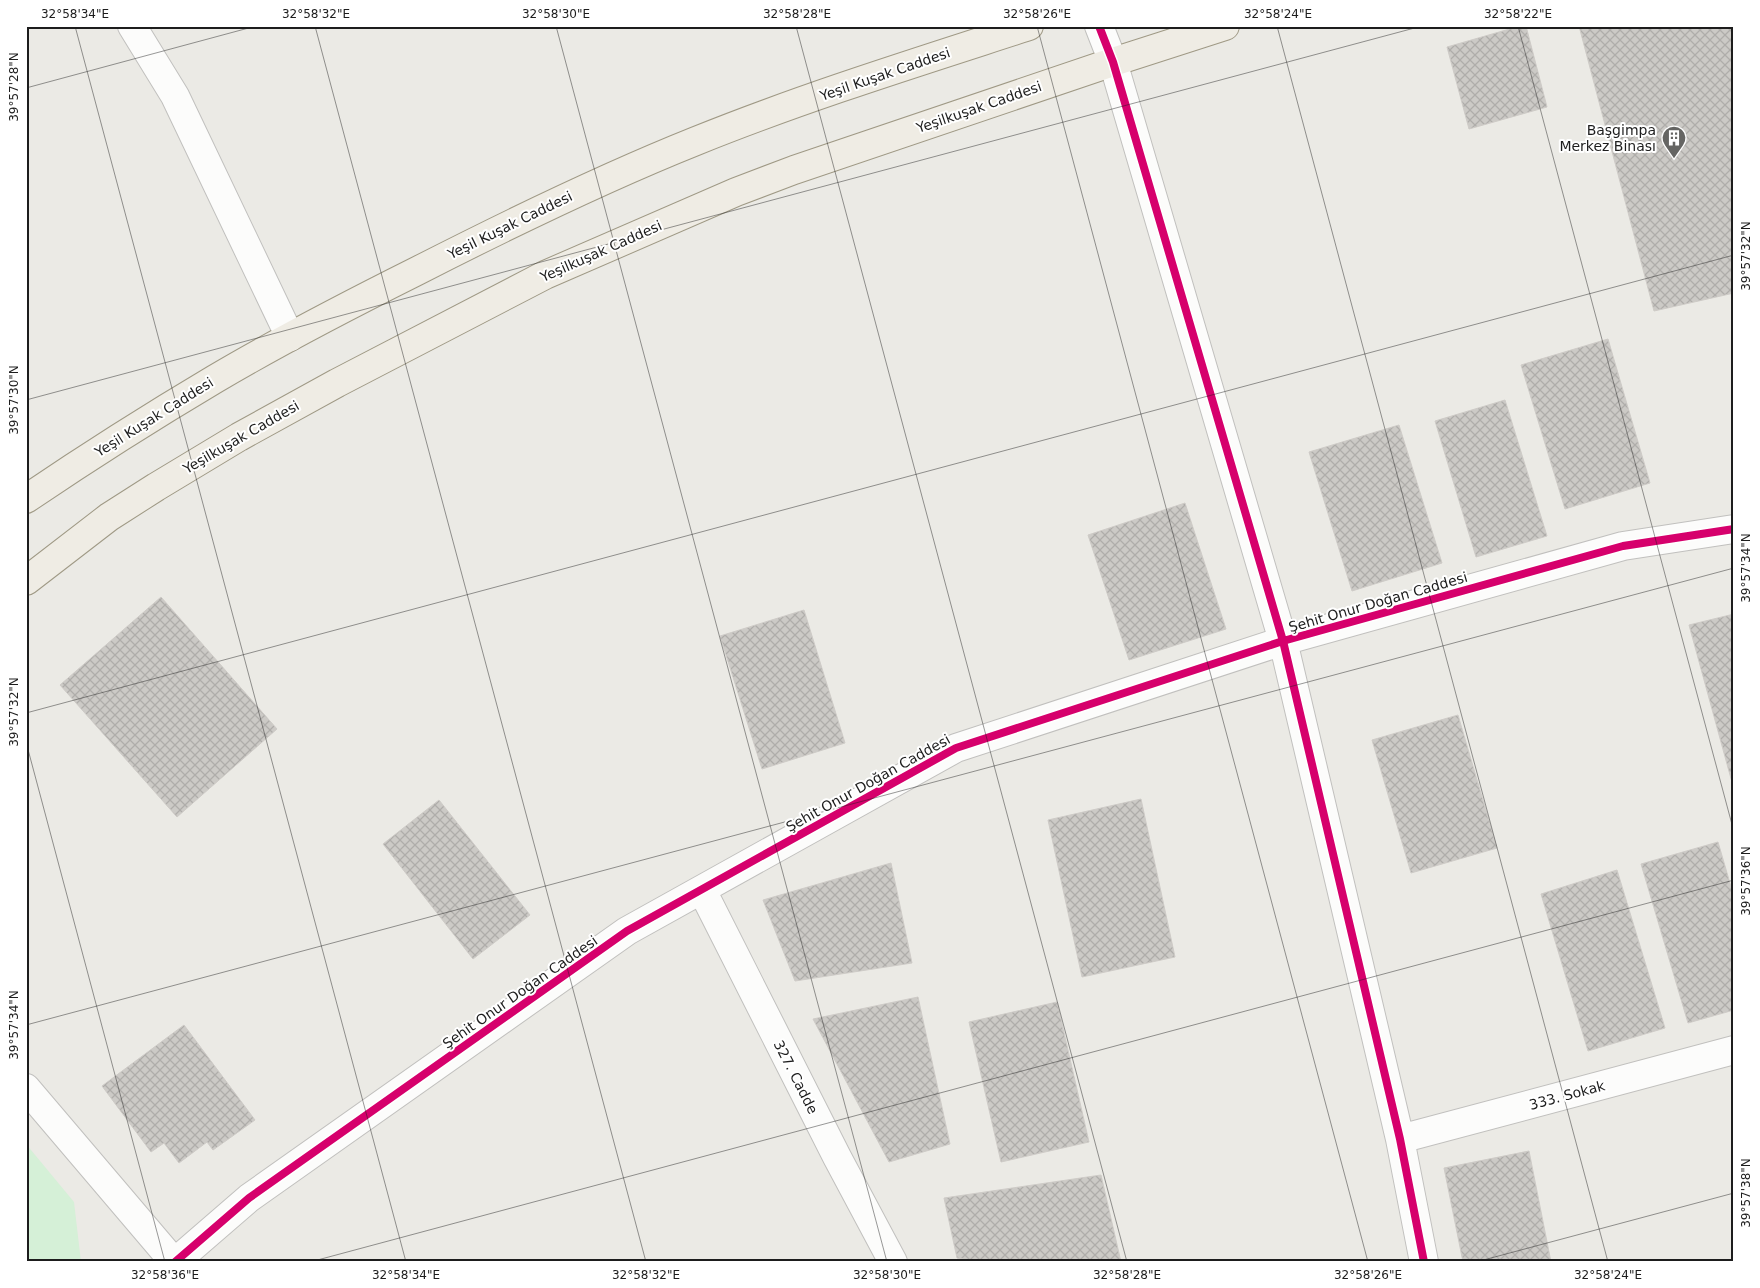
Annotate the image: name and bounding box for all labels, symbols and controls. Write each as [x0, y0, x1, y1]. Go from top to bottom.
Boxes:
text: 32°58'34"E [41, 7, 109, 21]
text: 32°58'32"E [282, 7, 350, 21]
text: 32°58'30"E [522, 7, 590, 21]
text: 32°58'28"E [763, 7, 831, 21]
text: 32°58'26"E [1003, 7, 1071, 21]
text: 32°58'24"E [1244, 7, 1312, 21]
text: 32°58'22"E [1484, 7, 1552, 21]
street label: Yeşil Kuşak Caddesi [817, 44, 952, 104]
text: 39°57'28"N [7, 52, 21, 122]
street label: Yeşilkuşak Caddesi [913, 78, 1044, 136]
place label: Başgimpa Merkez Binası [1559, 122, 1656, 154]
building icon: Başgimpa Merkez Binası [1661, 125, 1687, 159]
street label: Yeşil Kuşak Caddesi [444, 188, 575, 263]
street label: Yeşilkuşak Caddesi [537, 217, 664, 285]
text: 39°57'32"N [1739, 221, 1753, 291]
text: 39°57'30"N [7, 365, 21, 435]
street label: Yeşil Kuşak Caddesi [91, 374, 216, 460]
street label: Yeşilkuşak Caddesi [179, 397, 302, 477]
text: 39°57'34"N [1739, 533, 1753, 603]
street label: Şehit Onur Doğan Caddesi [1287, 569, 1469, 635]
text: 39°57'32"N [7, 677, 21, 747]
street label: Şehit Onur Doğan Caddesi [783, 731, 953, 835]
text: 39°57'36"N [1739, 846, 1753, 916]
street label: Şehit Onur Doğan Caddesi [440, 932, 600, 1052]
text: 39°57'34"N [7, 990, 21, 1060]
street label: 327. Cadde [771, 1038, 821, 1116]
street label: 333. Sokak [1527, 1077, 1607, 1113]
text: 39°57'38"N [1739, 1158, 1753, 1228]
text: 32°58'36"E [131, 1268, 199, 1282]
text: 32°58'34"E [372, 1268, 440, 1282]
text: 32°58'32"E [612, 1268, 680, 1282]
text: 32°58'30"E [853, 1268, 921, 1282]
text: 32°58'28"E [1093, 1268, 1161, 1282]
text: 32°58'26"E [1334, 1268, 1402, 1282]
text: 32°58'24"E [1574, 1268, 1642, 1282]

